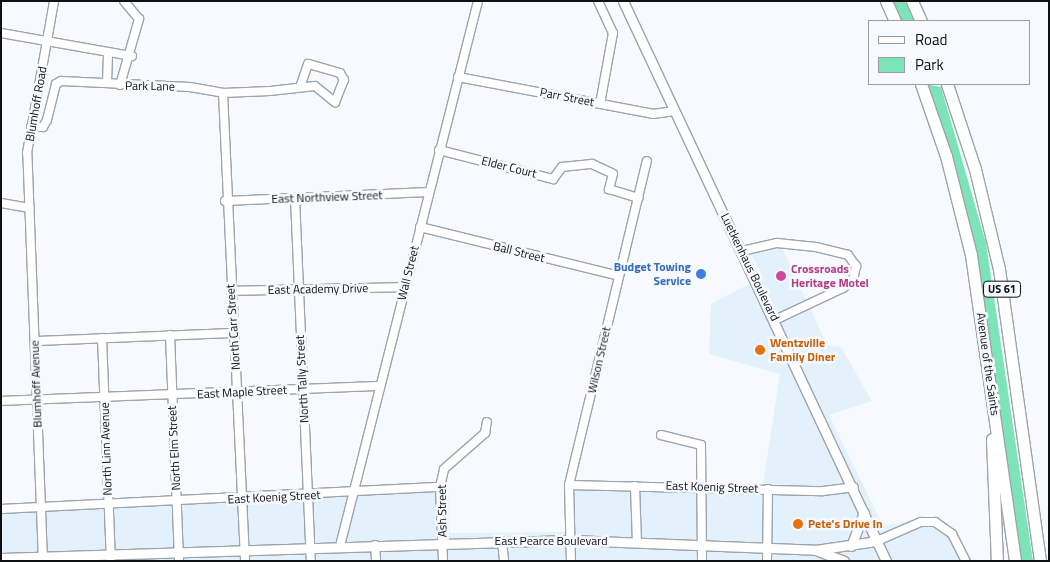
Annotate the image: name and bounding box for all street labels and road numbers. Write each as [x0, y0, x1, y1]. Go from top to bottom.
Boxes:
street label: Blumhoff Road [22, 65, 50, 143]
street label: Park Lane [125, 78, 175, 94]
street label: Parr Street [539, 85, 595, 109]
street label: Elder Court [480, 153, 538, 181]
street label: East Northview Street [271, 188, 383, 206]
street label: Luetkenhaus Boulevard [718, 211, 782, 323]
street label: Ball Street [492, 239, 546, 265]
street label: Wall Street [394, 244, 422, 302]
road number: US 61 [982, 280, 1022, 298]
street label: East Academy Drive [268, 281, 368, 297]
street label: North Carr Street [223, 283, 243, 371]
street label: Avenue of the Saints [974, 312, 1002, 416]
street label: Wilson Street [584, 325, 614, 395]
street label: North Tally Street [293, 335, 311, 423]
street label: Blumhoff Avenue [27, 340, 45, 428]
street label: East Maple Street [197, 382, 287, 402]
street label: North Linn Avenue [97, 402, 115, 496]
street label: North Elm Street [165, 405, 183, 491]
street label: East Koenig Street [665, 478, 759, 496]
street label: Ash Street [434, 485, 450, 537]
street label: East Koenig Street [227, 487, 321, 507]
street label: East Pearce Boulevard [495, 534, 607, 548]

